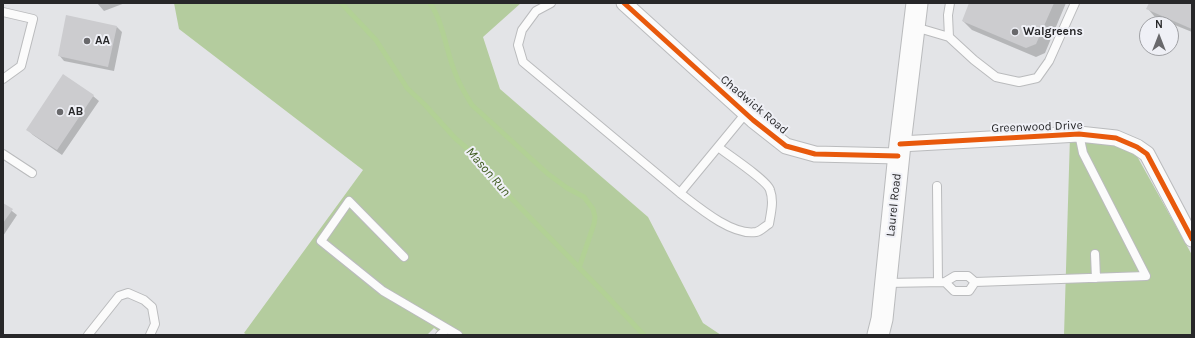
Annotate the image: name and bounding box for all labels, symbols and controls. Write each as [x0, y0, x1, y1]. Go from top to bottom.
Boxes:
north arrow [1139, 16, 1179, 56]
text: N [1155, 18, 1163, 31]
place label: Walgreens [1023, 25, 1083, 39]
marker: Walgreens [1010, 27, 1020, 37]
place label: AA [95, 34, 110, 48]
marker: AA [82, 36, 92, 46]
street label: Chadwick Road [717, 72, 791, 138]
place label: AB [68, 105, 83, 119]
marker: AB [55, 107, 65, 117]
street label: Greenwood Drive [991, 118, 1083, 136]
water label: Mason Run [462, 144, 514, 200]
street label: Laurel Road [884, 173, 904, 237]

